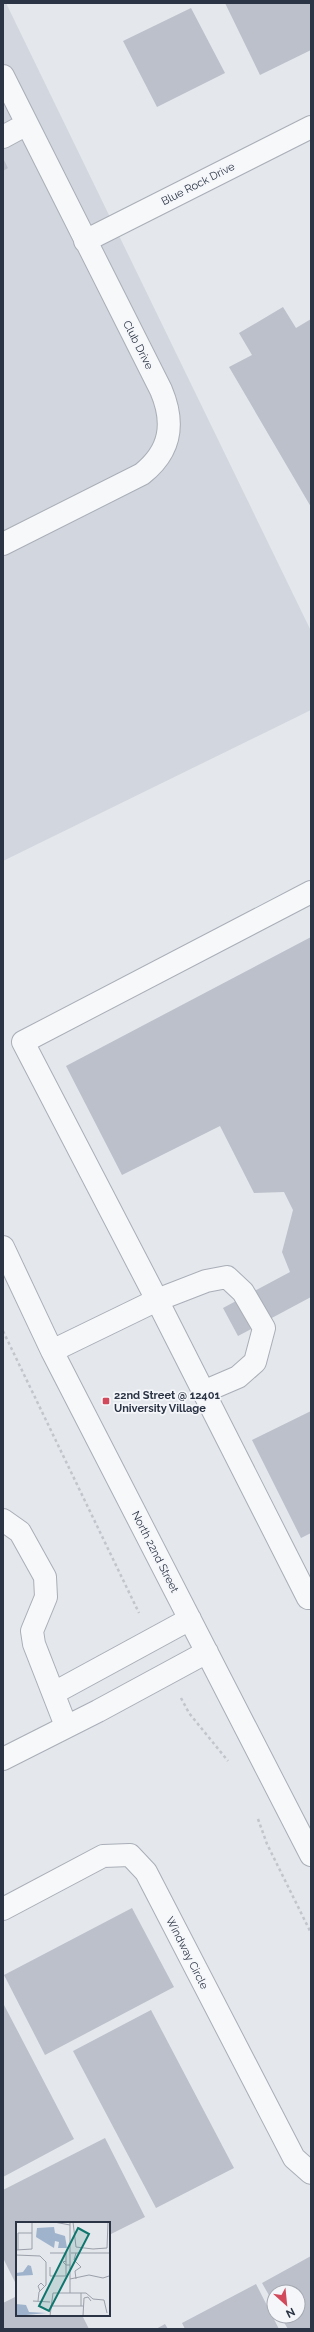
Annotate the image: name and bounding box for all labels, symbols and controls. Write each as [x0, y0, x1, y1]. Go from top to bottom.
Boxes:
street label: Blue Rock Drive [159, 160, 237, 208]
street label: Club Drive [120, 318, 156, 372]
place label: 22nd Street @ 12401 University Village [114, 1389, 220, 1415]
marker: 22nd Street @ 12401 University Village [101, 1396, 111, 1406]
street label: North 22nd Street [129, 1509, 181, 1595]
street label: Windway Circle [163, 1915, 211, 1992]
inset map [16, 2222, 110, 2316]
north arrow [266, 2284, 306, 2324]
text: N [284, 2305, 297, 2320]

